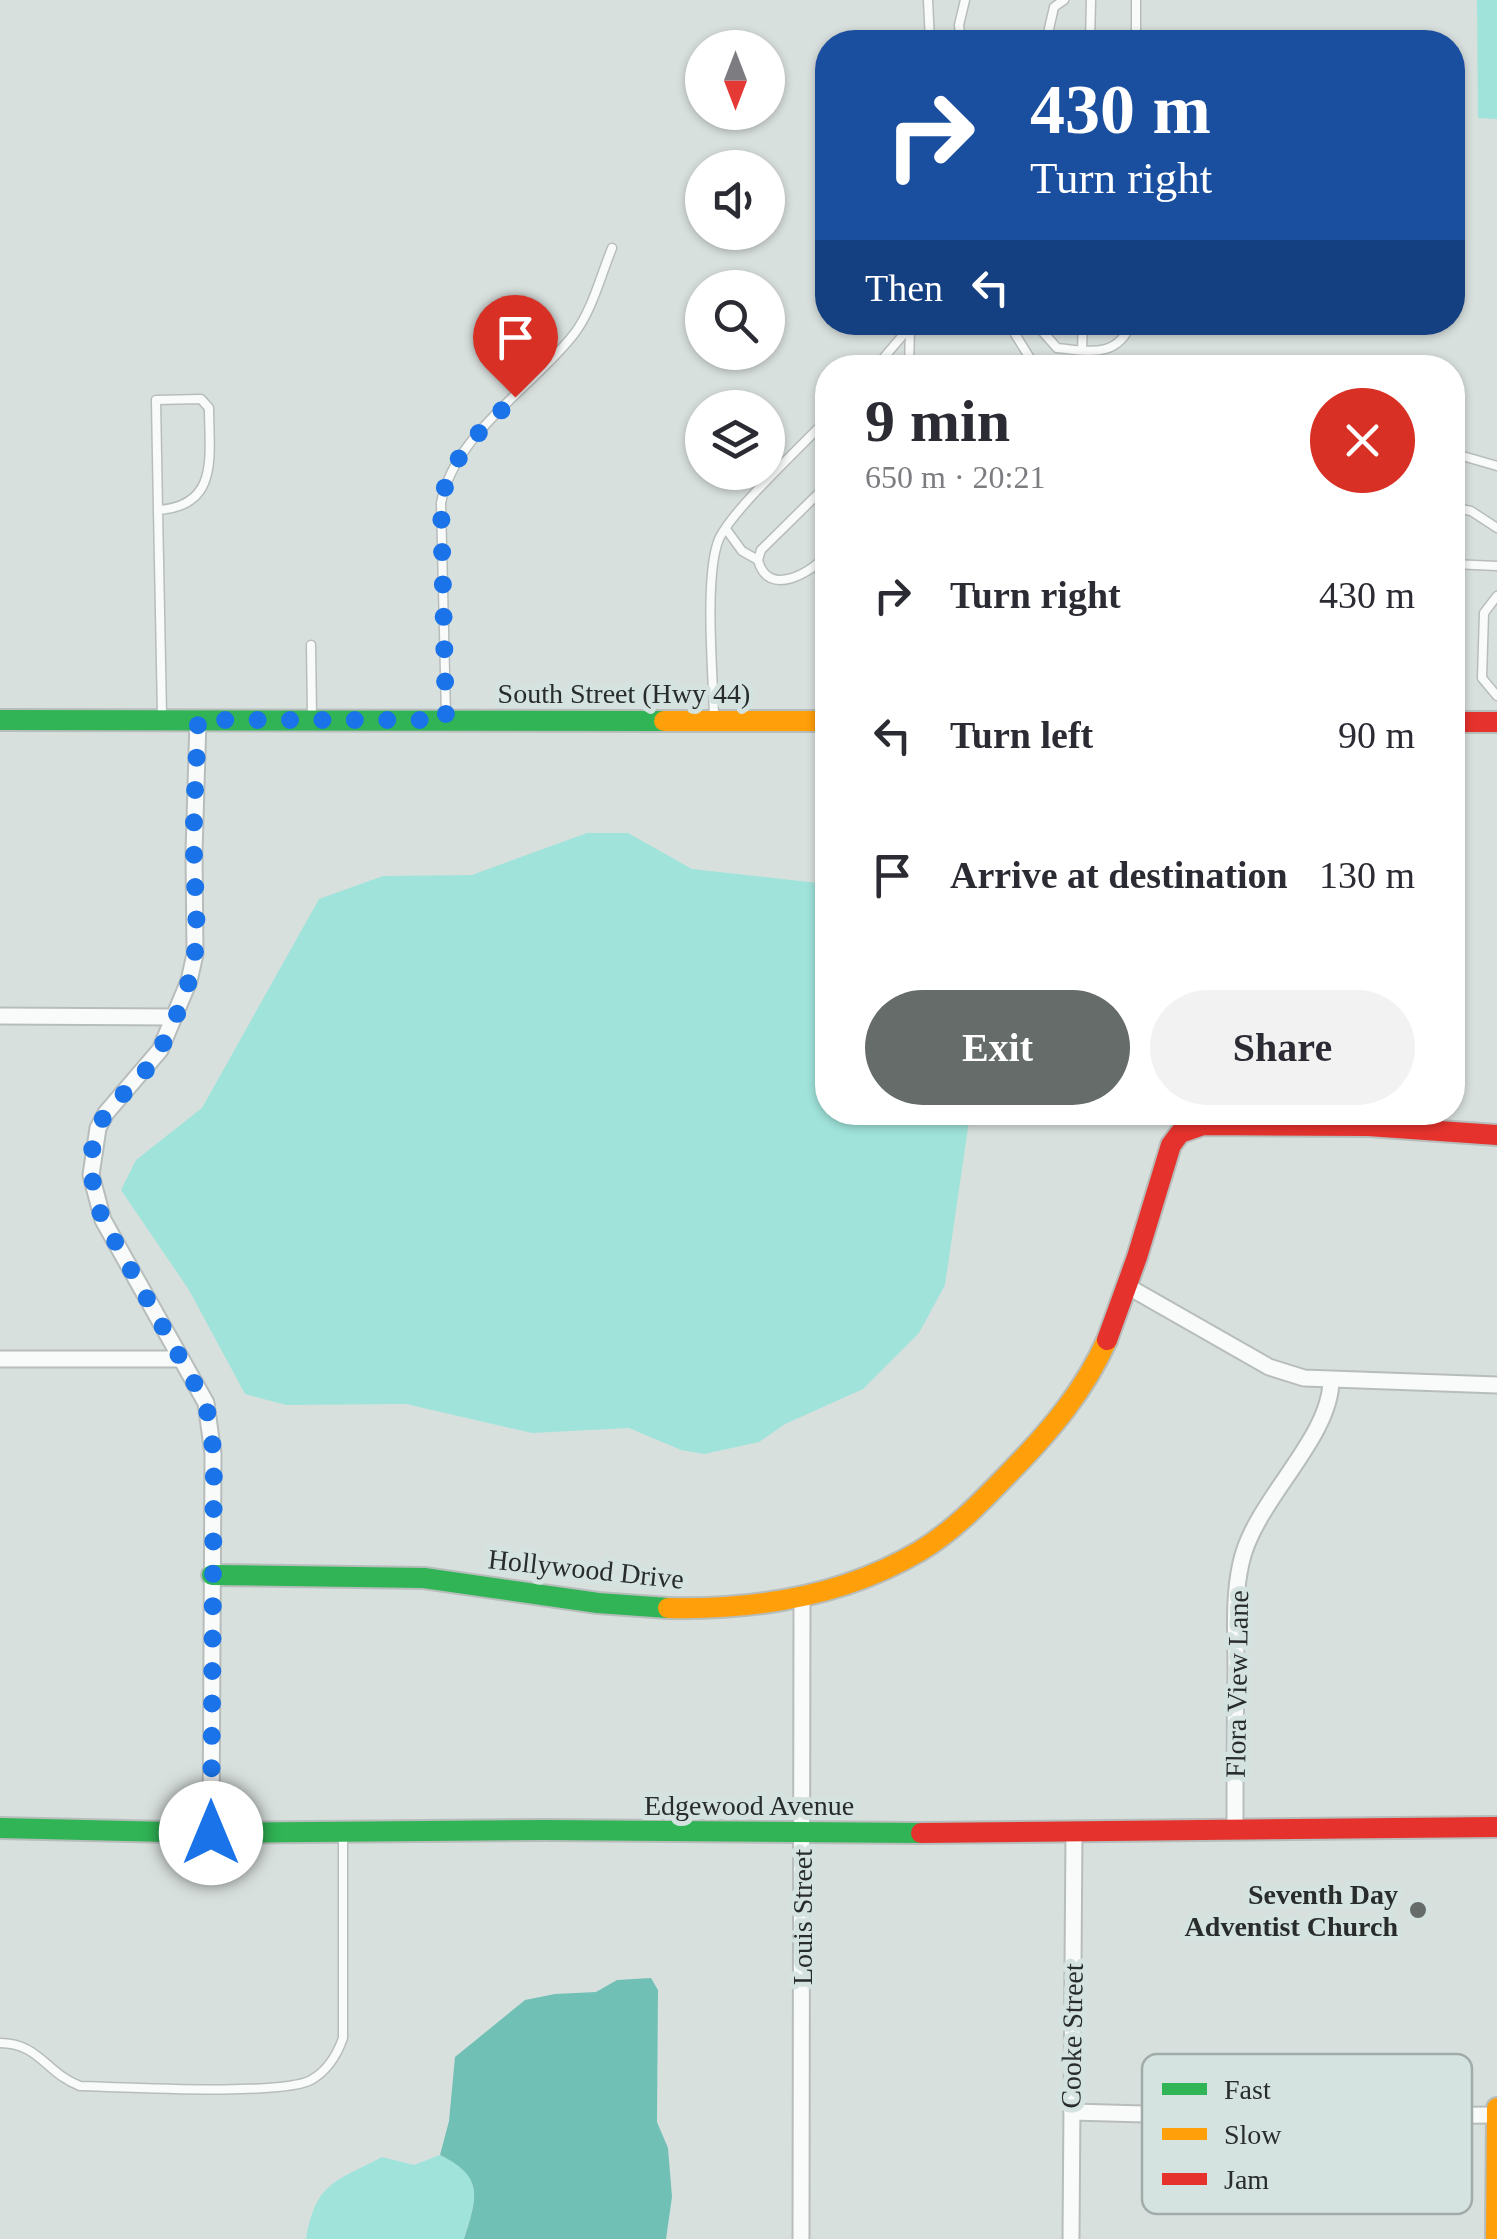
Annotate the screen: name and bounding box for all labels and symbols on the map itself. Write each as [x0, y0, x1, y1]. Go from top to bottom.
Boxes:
north arrow [685, 30, 785, 130]
pin [473, 295, 558, 398]
street label: South Street (Hwy 44) [498, 678, 750, 709]
street label: Hollywood Drive [487, 1543, 685, 1595]
street label: Flora View Lane [1220, 1590, 1254, 1778]
position arrow [159, 1781, 263, 1885]
street label: Edgewood Avenue [644, 1790, 854, 1821]
street label: Louis Street [787, 1849, 818, 1985]
place label: Seventh Day Adventist Church [1185, 1879, 1398, 1942]
marker: Seventh Day Adventist Church [1407, 1899, 1429, 1921]
street label: Cooke Street [1055, 1963, 1089, 2109]
legend [1142, 2054, 1472, 2214]
text: Fast [1224, 2074, 1271, 2105]
text: Slow [1224, 2119, 1282, 2150]
text: Jam [1224, 2164, 1269, 2195]

